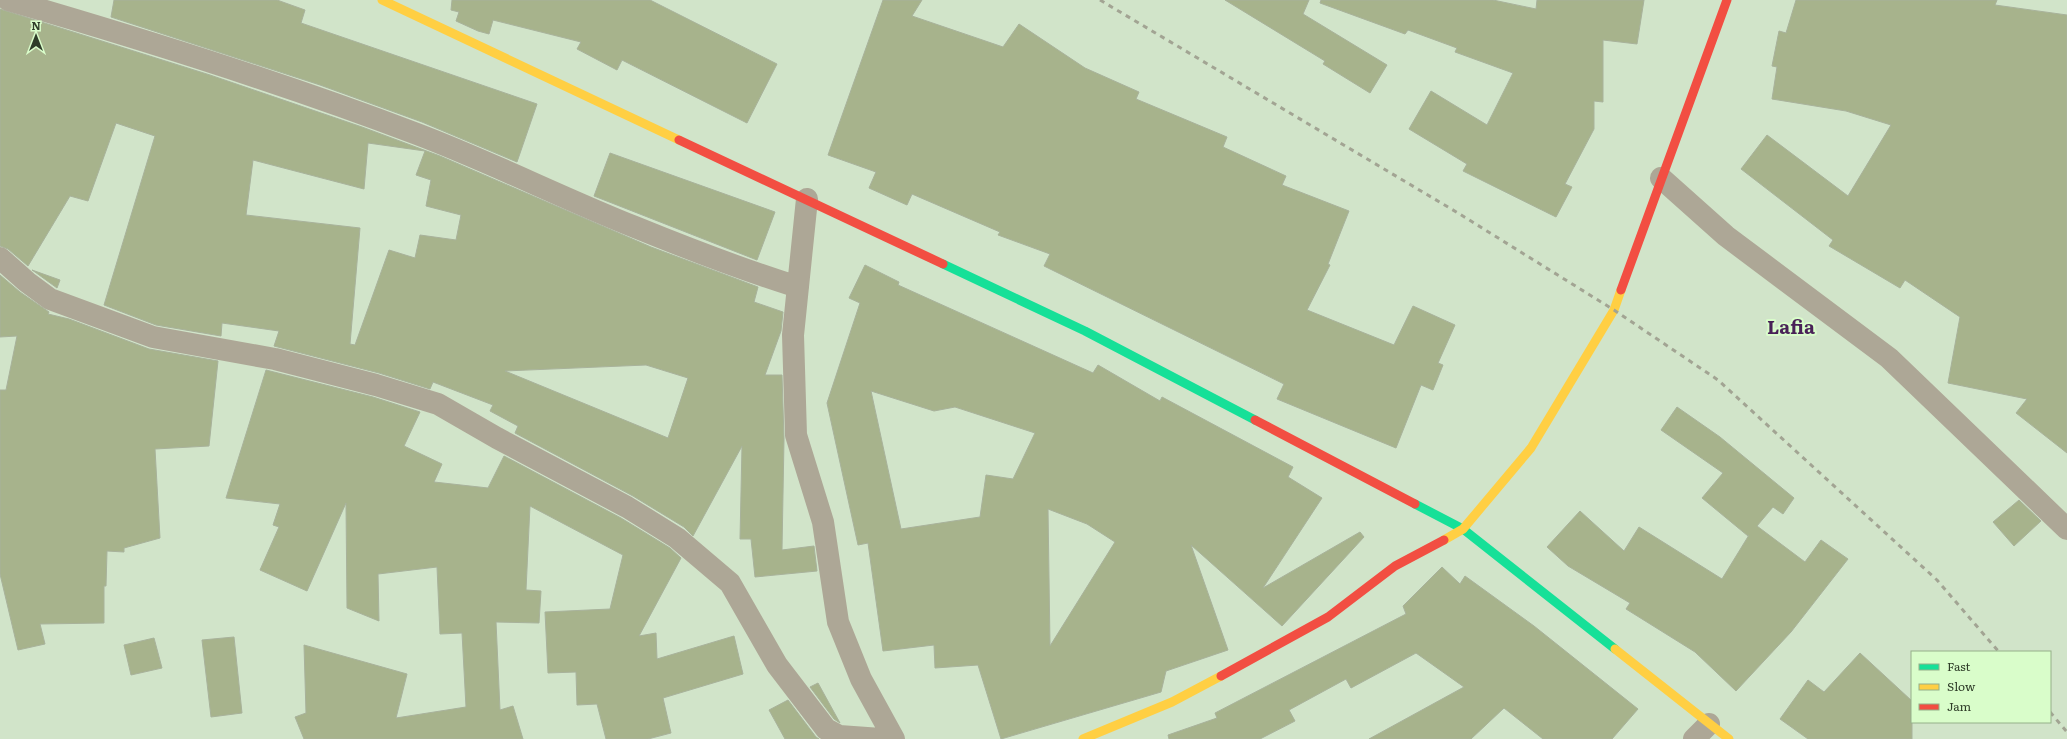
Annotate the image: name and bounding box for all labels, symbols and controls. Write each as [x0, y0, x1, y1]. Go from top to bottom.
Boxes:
north arrow [16, 16, 56, 56]
text: N [31, 17, 41, 33]
district label: Lafia [1767, 312, 1815, 340]
legend [1911, 651, 2051, 723]
text: Fast [1947, 657, 1971, 675]
text: Slow [1947, 677, 1976, 695]
text: Jam [1947, 697, 1972, 715]

